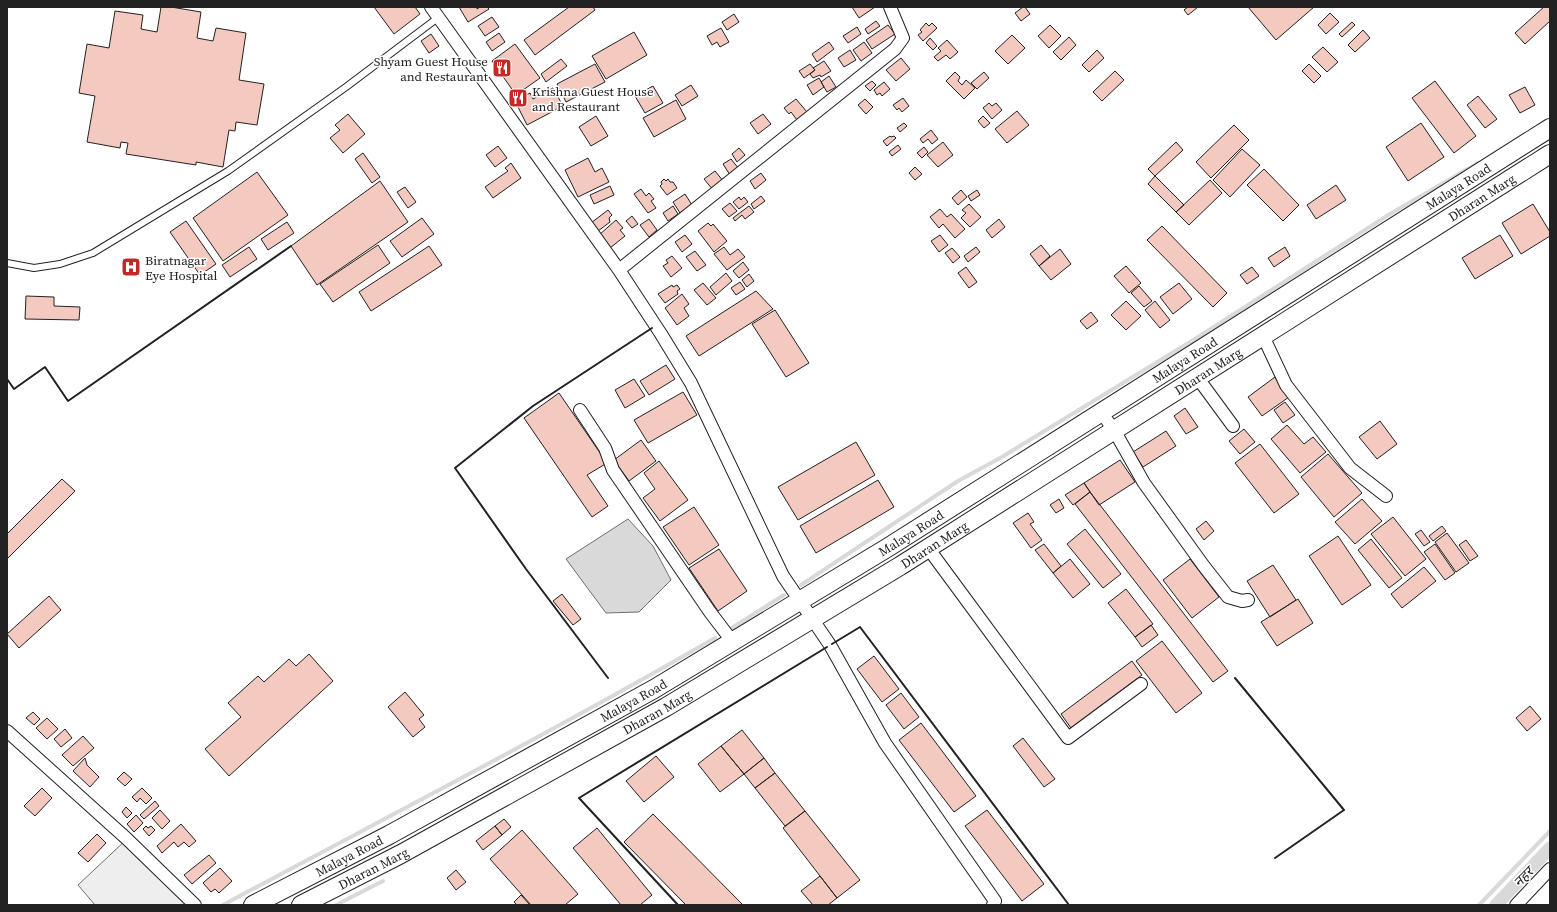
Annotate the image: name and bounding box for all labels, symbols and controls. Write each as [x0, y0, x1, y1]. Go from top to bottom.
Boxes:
place label: Shyam Guest House and Restaurant [374, 53, 489, 85]
restaurant icon: Shyam Guest House and Restaurant [491, 57, 513, 79]
place label: Krishna Guest House and Restaurant [532, 83, 654, 115]
restaurant icon: Krishna Guest House and Restaurant [507, 87, 529, 109]
street label: Malaya Road [1423, 159, 1495, 214]
street label: Dharan Marg [1445, 170, 1519, 225]
place label: Biratnagar Eye Hospital [145, 252, 218, 284]
hospital icon: Biratnagar Eye Hospital [120, 256, 142, 278]
street label: Malaya Road [1149, 333, 1221, 387]
street label: Dharan Marg [1171, 343, 1245, 399]
street label: Malaya Road [875, 506, 947, 560]
street label: Dharan Marg [898, 517, 972, 572]
street label: Malaya Road [597, 675, 671, 726]
street label: Dharan Marg [620, 686, 695, 738]
street label: Malaya Road [312, 831, 387, 880]
street label: Dharan Marg [335, 843, 412, 894]
water label: नहर [1509, 860, 1540, 891]

